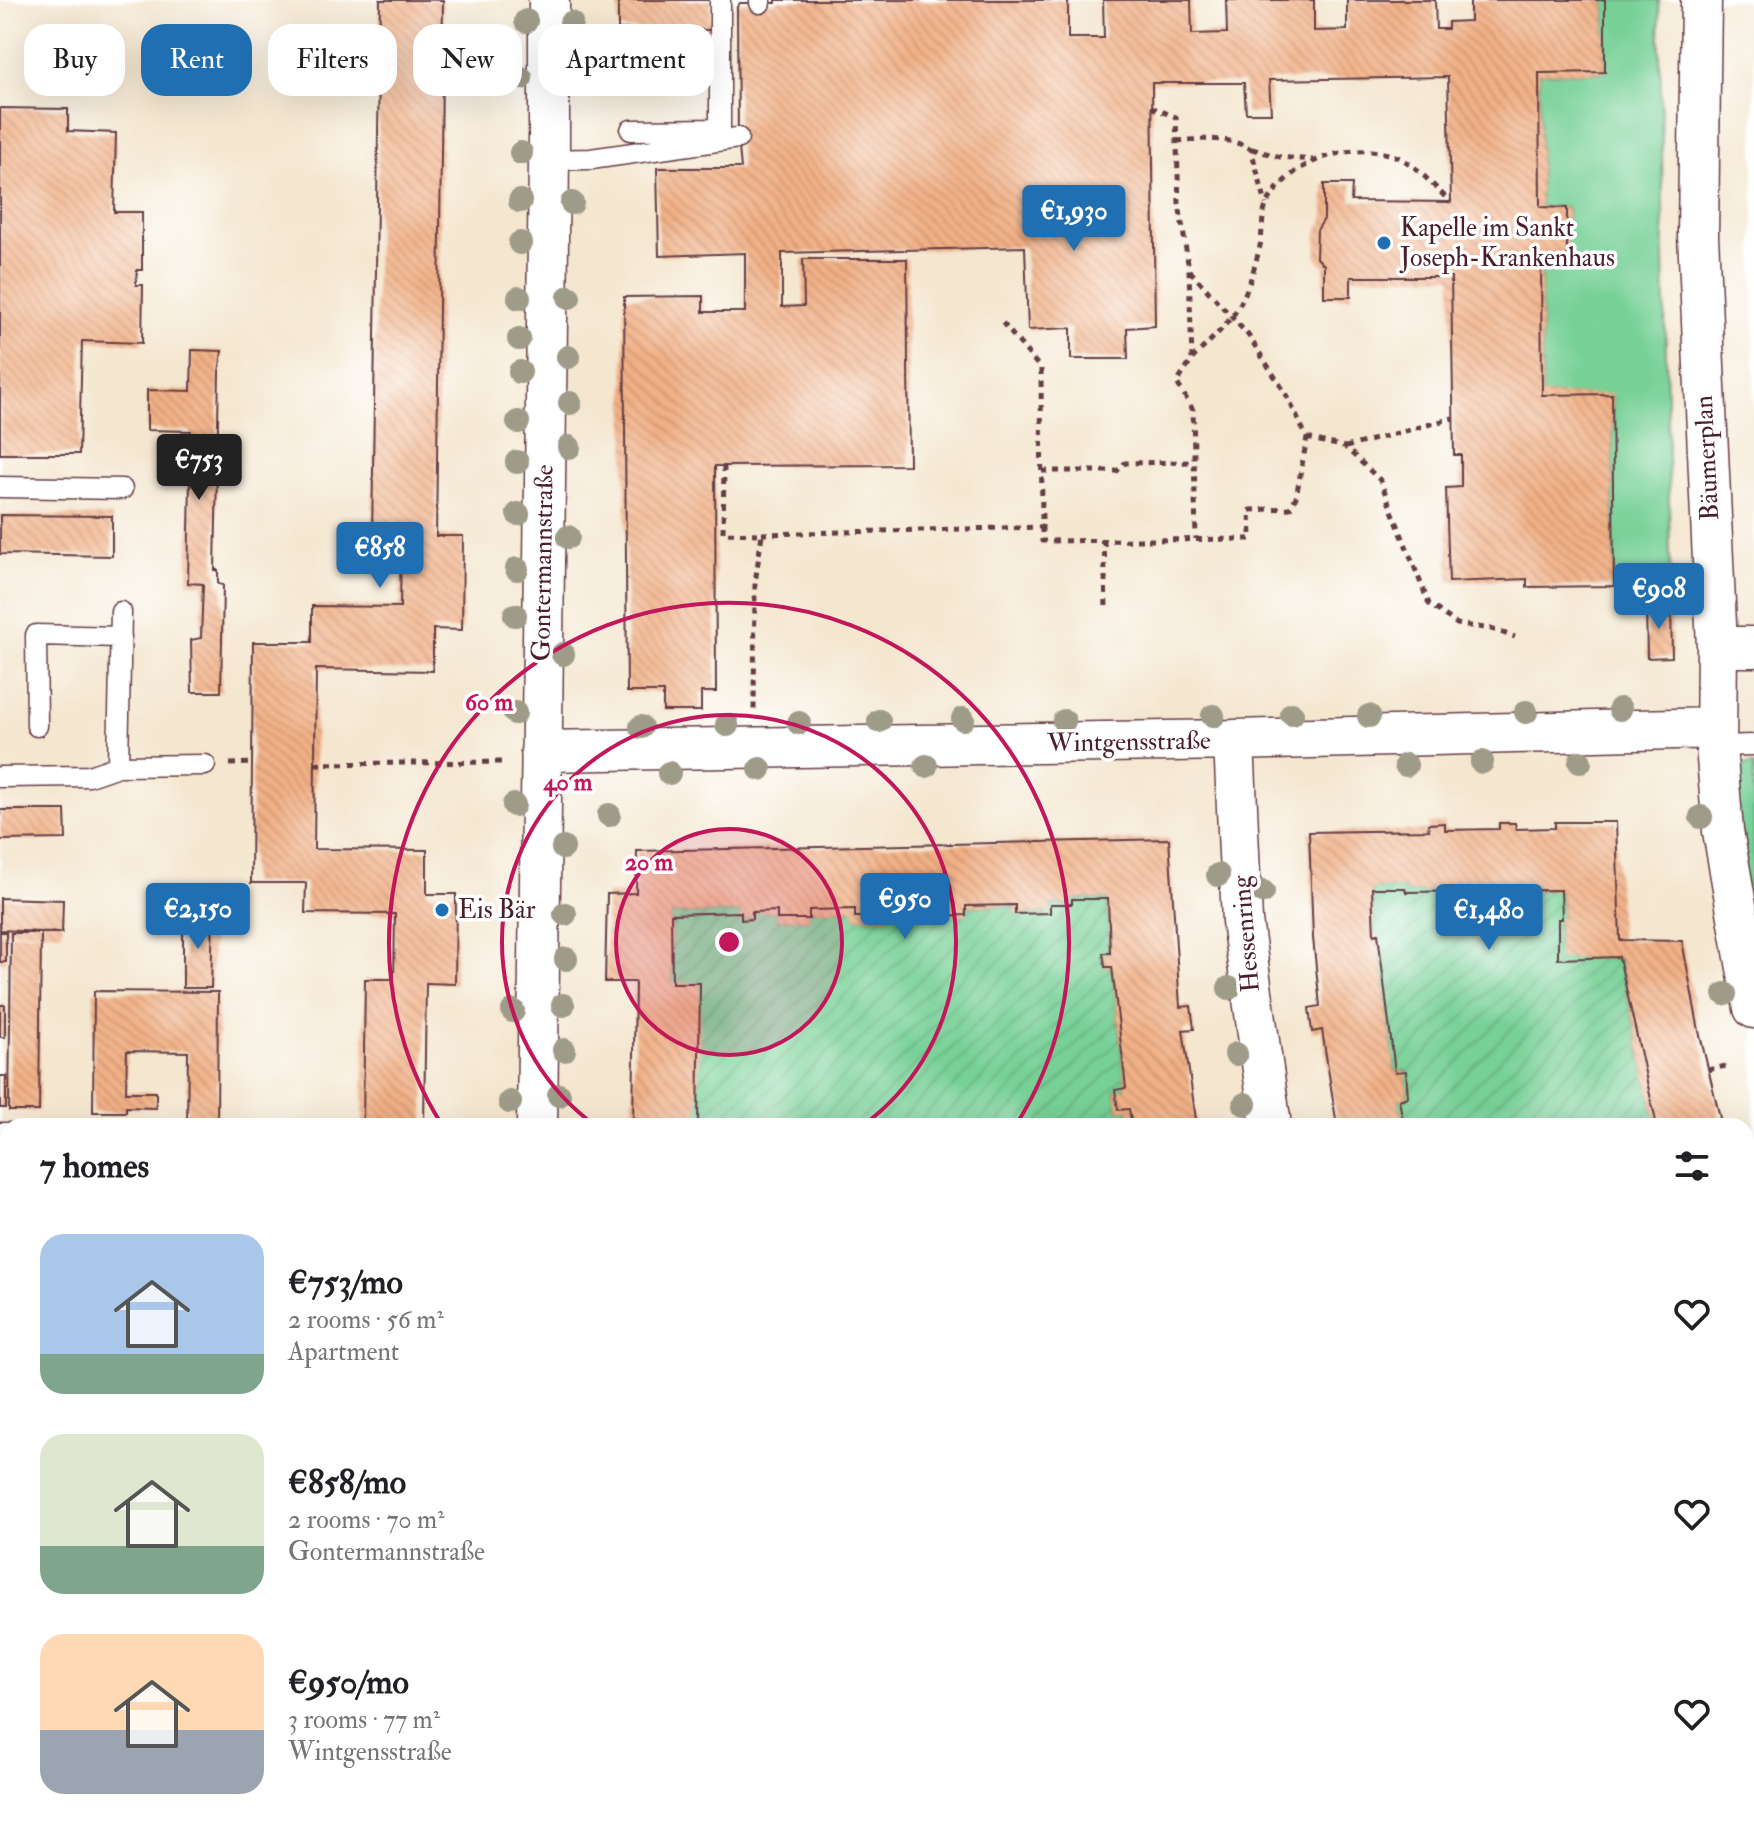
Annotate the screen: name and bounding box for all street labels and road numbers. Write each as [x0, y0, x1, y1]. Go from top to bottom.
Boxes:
street label: Bäumerplan [1688, 394, 1727, 522]
street label: Gontermannstraße [525, 464, 561, 662]
street label: Wintgensstraße [1046, 725, 1211, 759]
street label: Hessenring [1225, 873, 1267, 994]

